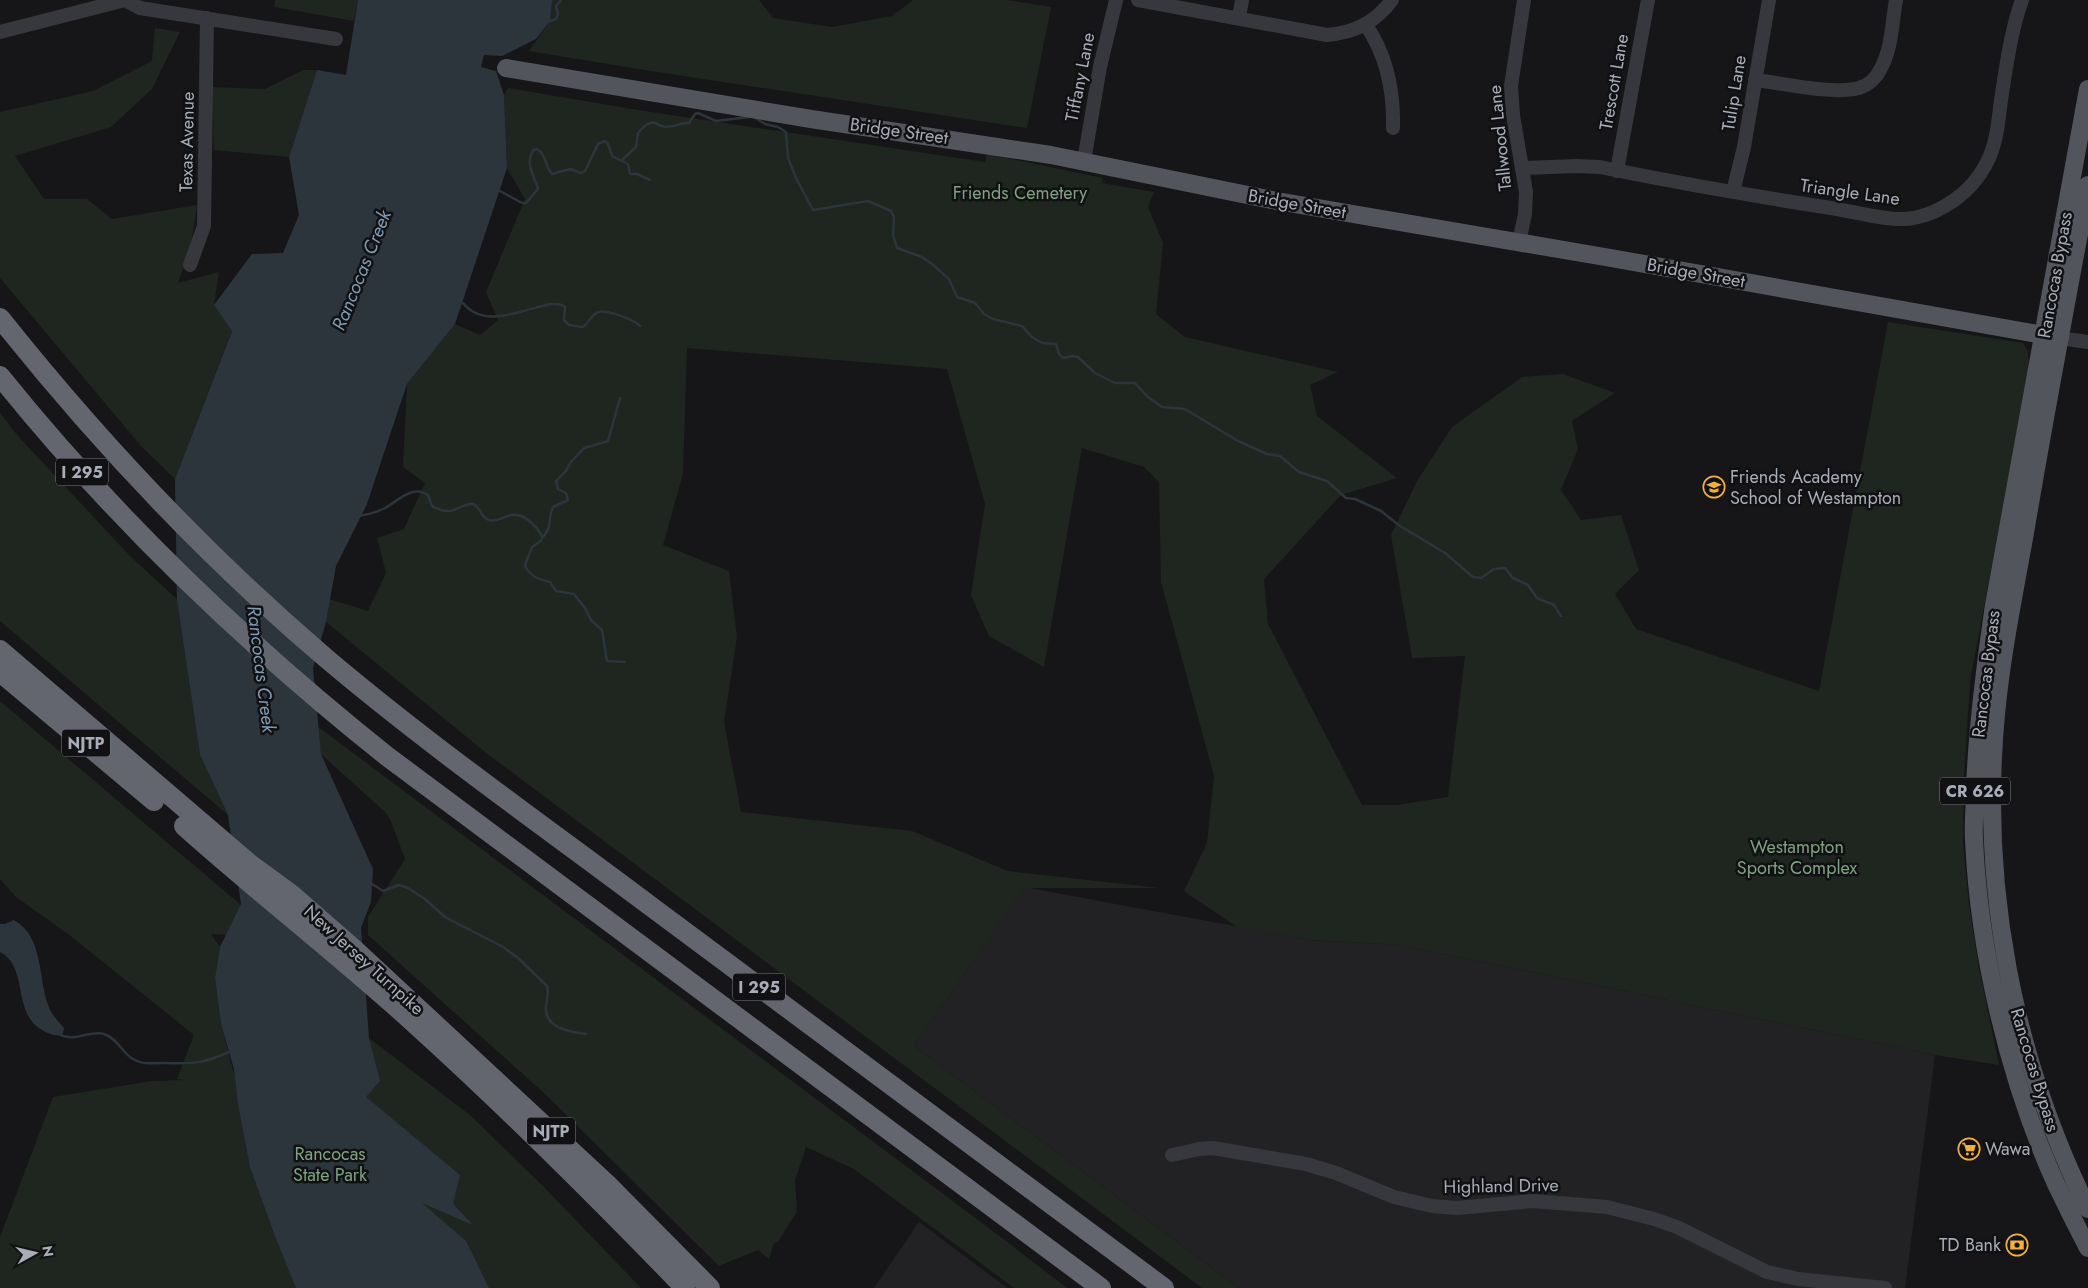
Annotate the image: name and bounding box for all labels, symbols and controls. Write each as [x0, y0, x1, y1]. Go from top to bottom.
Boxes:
street label: Tiffany Lane [1059, 30, 1101, 124]
street label: Trescott Lane [1593, 32, 1635, 132]
street label: Tulip Lane [1715, 53, 1753, 133]
street label: Tallwood Lane [1482, 84, 1518, 192]
street label: Texas Avenue [173, 92, 201, 192]
street label: Bridge Street [848, 111, 951, 151]
street label: Triangle Lane [1798, 172, 1902, 212]
park label: Friends Cemetery [953, 180, 1087, 206]
street label: Bridge Street [1246, 183, 1349, 226]
water label: Rancocas Creek [325, 205, 398, 334]
street label: Rancocas Bypass [2031, 210, 2079, 340]
street label: Bridge Street [1645, 252, 1748, 295]
road number: I 295 [56, 458, 108, 486]
place label: Friends Academy School of Westampton [1730, 464, 1901, 511]
school or university icon: Friends Academy School of Westampton [1702, 475, 1726, 499]
water label: Rancocas Creek [240, 604, 283, 735]
street label: Rancocas Bypass [1965, 609, 2007, 739]
road number: NJTP [62, 730, 110, 756]
road number: CR 626 [1940, 778, 2010, 804]
park label: Westampton Sports Complex [1737, 834, 1858, 881]
street label: New Jersey Turnpike [298, 899, 430, 1021]
road number: I 295 [733, 974, 785, 1000]
street label: Rancocas Bypass [2004, 1005, 2066, 1135]
road number: NJTP [527, 1118, 575, 1144]
place label: Wawa [1985, 1136, 2031, 1162]
supermarket icon: Wawa [1957, 1137, 1981, 1161]
park label: Rancocas State Park [293, 1141, 367, 1188]
street label: Highland Drive [1443, 1172, 1559, 1200]
north arrow [10, 1228, 60, 1278]
place label: TD Bank [1939, 1232, 2001, 1258]
bank icon: TD Bank [2005, 1233, 2029, 1257]
text: N [37, 1244, 59, 1258]

